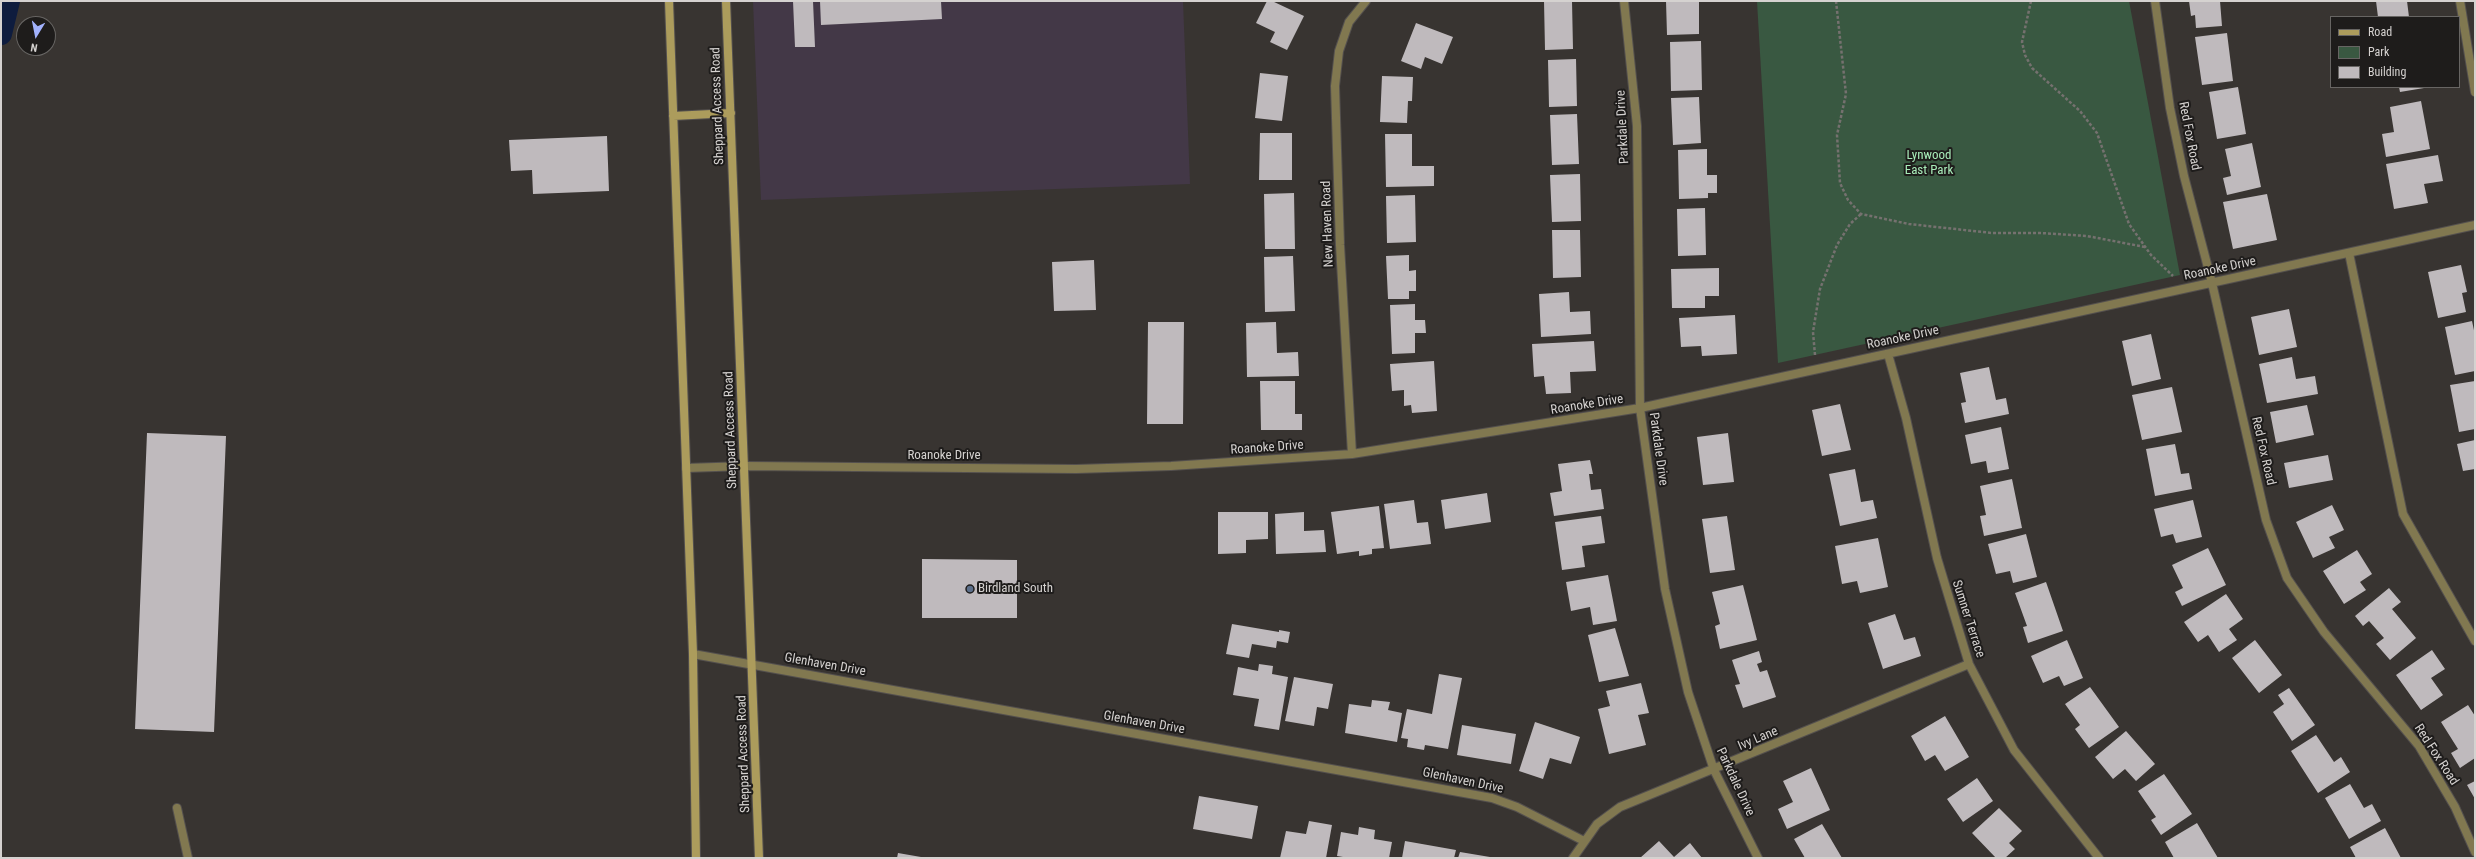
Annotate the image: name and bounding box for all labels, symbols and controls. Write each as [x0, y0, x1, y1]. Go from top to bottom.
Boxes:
north arrow [16, 16, 56, 56]
legend [2330, 16, 2460, 88]
text: Road [2368, 25, 2392, 39]
text: N [30, 40, 38, 54]
text: Park [2368, 45, 2389, 59]
street label: Sheppard Access Road [708, 47, 728, 165]
text: Building [2368, 65, 2406, 79]
street label: Parkdale Drive [1613, 90, 1633, 164]
street label: Red Fox Road [2175, 100, 2203, 172]
park label: Lynwood East Park [1905, 148, 1953, 179]
street label: New Haven Road [1319, 180, 1337, 268]
street label: Roanoke Drive [2183, 254, 2257, 284]
street label: Roanoke Drive [1866, 323, 1940, 353]
street label: Sheppard Access Road [721, 371, 741, 489]
street label: Roanoke Drive [1550, 392, 1624, 418]
street label: Parkdale Drive [1645, 411, 1671, 487]
street label: Red Fox Road [2248, 415, 2278, 487]
street label: Roanoke Drive [1230, 438, 1304, 458]
street label: Roanoke Drive [907, 448, 981, 464]
street label: Sumner Terrace [1948, 578, 1988, 660]
place label: Birdland South [978, 581, 1053, 597]
marker: Birdland South [965, 584, 975, 594]
street label: Glenhaven Drive [783, 650, 867, 680]
street label: Sheppard Access Road [734, 695, 754, 813]
street label: Glenhaven Drive [1102, 708, 1186, 738]
street label: Red Fox Road [2410, 722, 2462, 788]
street label: Ivy Lane [1736, 724, 1780, 754]
street label: Parkdale Drive [1712, 745, 1758, 819]
street label: Glenhaven Drive [1421, 765, 1505, 797]

